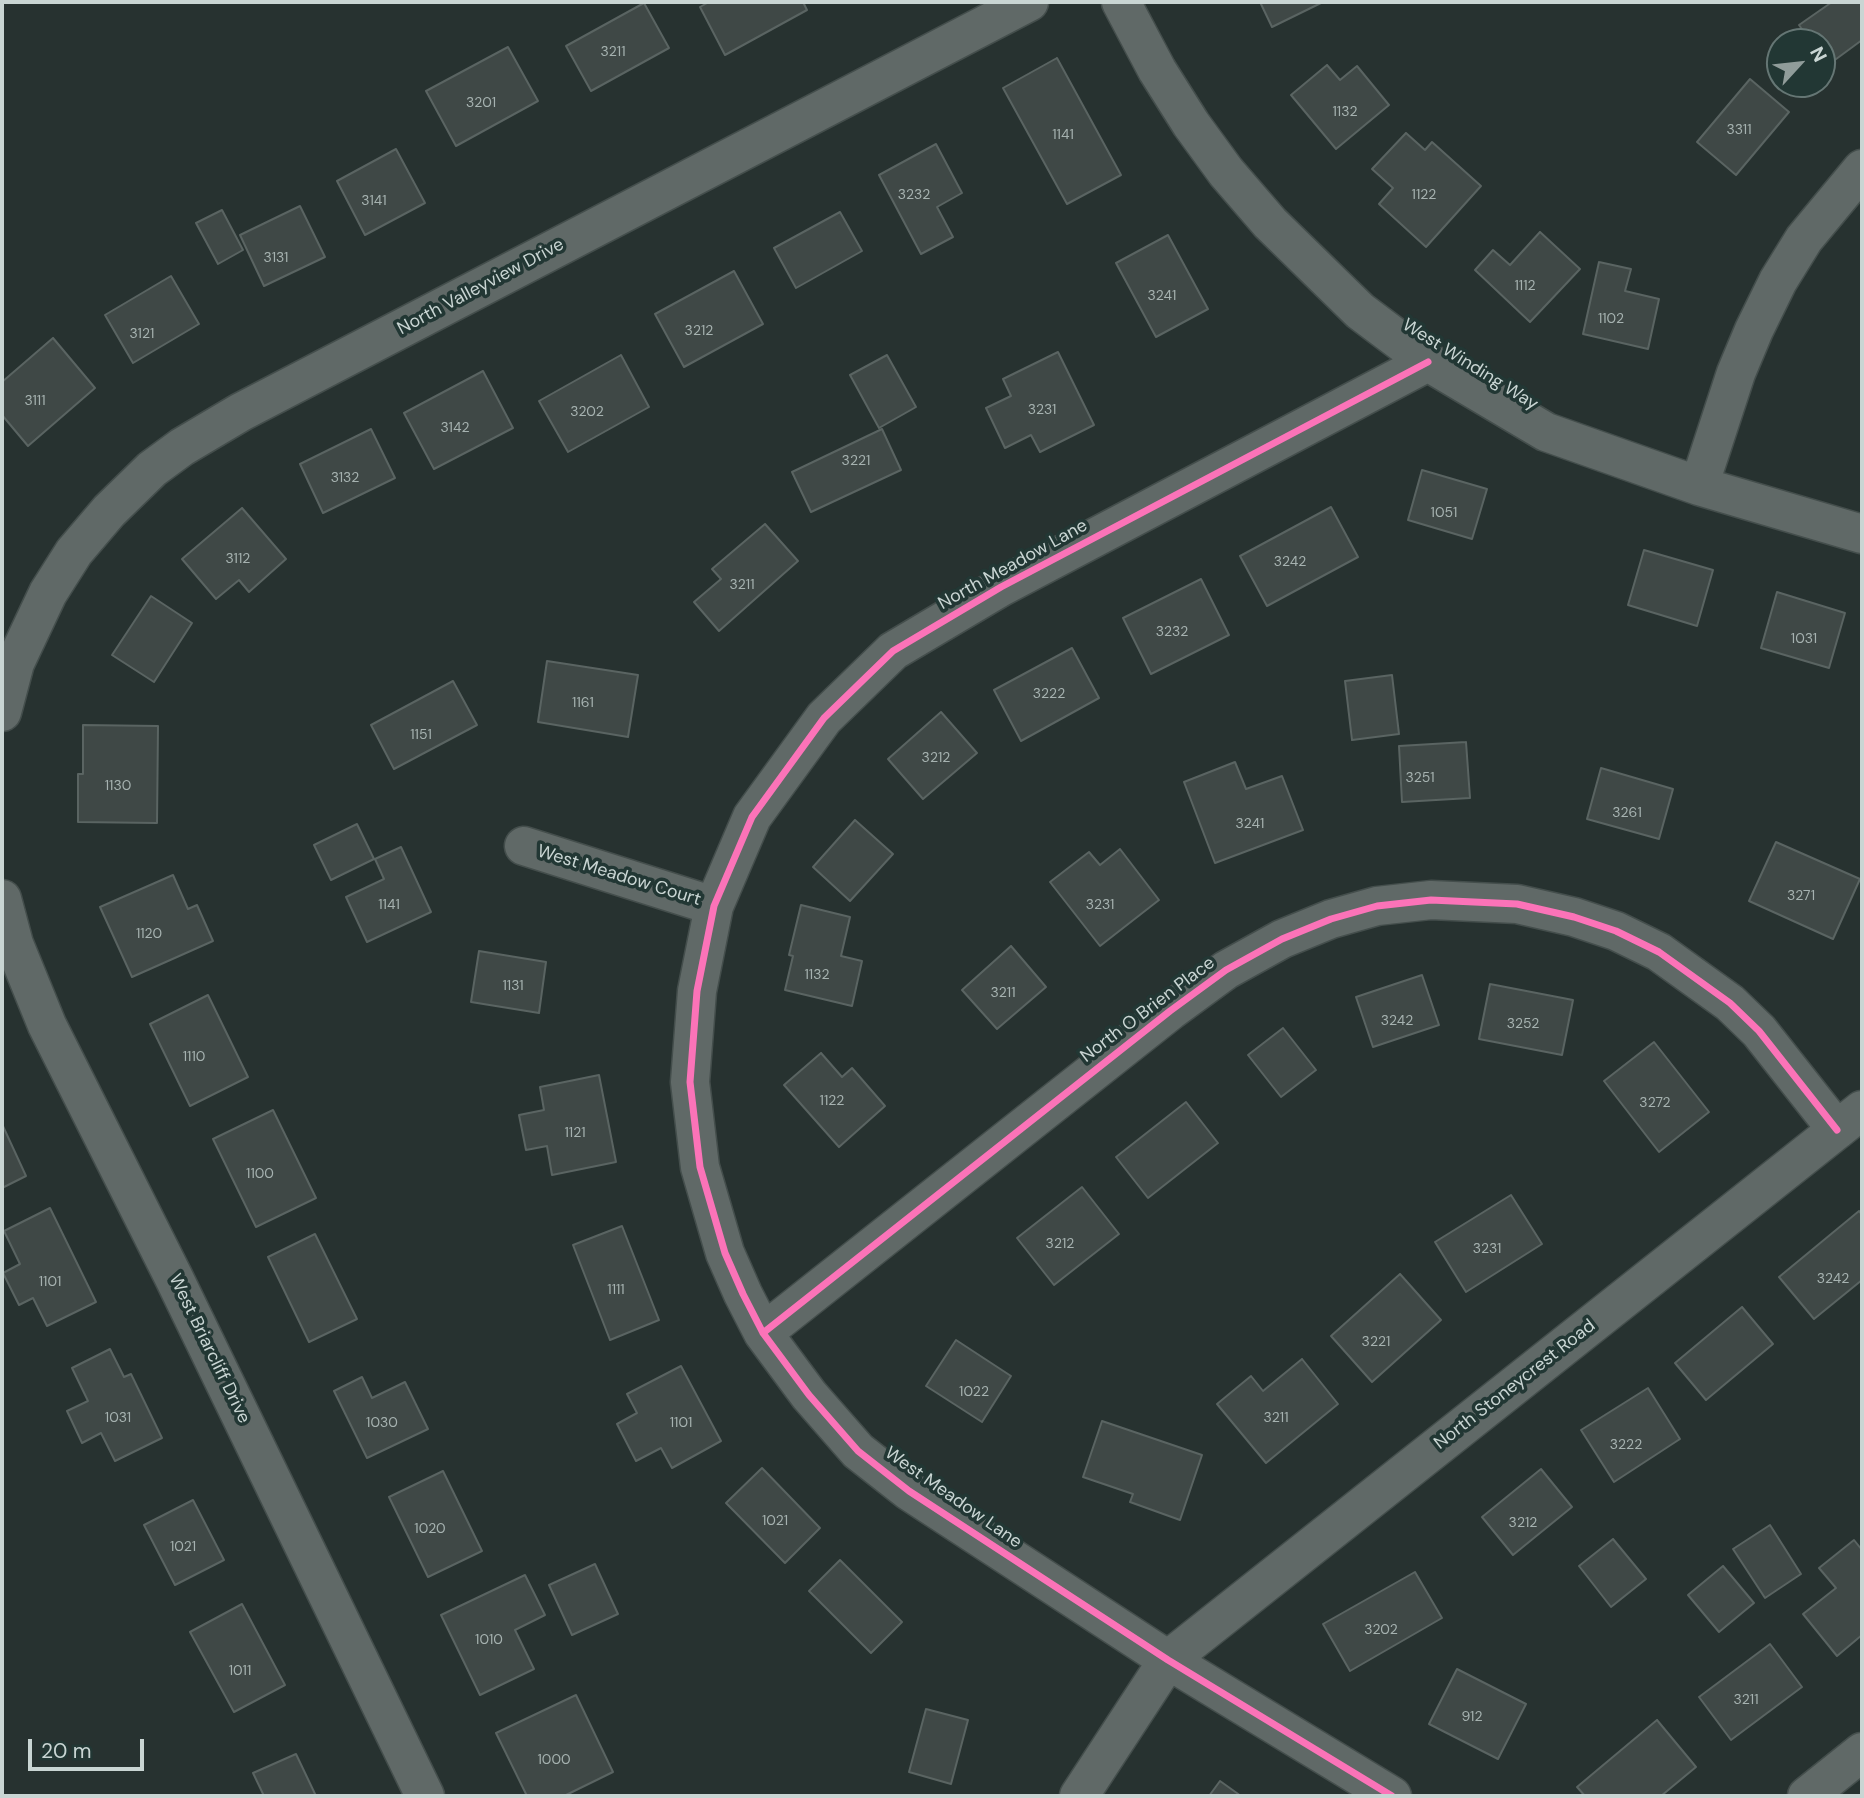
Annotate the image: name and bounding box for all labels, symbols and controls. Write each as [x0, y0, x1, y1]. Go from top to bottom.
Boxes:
north arrow [1766, 28, 1836, 98]
text: N [1804, 42, 1833, 66]
house number: 3211 [600, 44, 626, 60]
house number: 3201 [466, 95, 496, 111]
house number: 1132 [1332, 104, 1358, 120]
house number: 3311 [1726, 122, 1752, 138]
house number: 1141 [1052, 127, 1074, 143]
house number: 3232 [898, 187, 930, 203]
house number: 1122 [1412, 187, 1436, 203]
house number: 3141 [361, 193, 387, 209]
street label: North Valleyview Drive [394, 234, 568, 340]
house number: 3131 [264, 250, 288, 266]
house number: 1112 [1514, 278, 1536, 294]
house number: 3241 [1148, 288, 1176, 304]
house number: 1102 [1598, 311, 1624, 327]
street label: West Winding Way [1398, 314, 1542, 416]
house number: 3212 [685, 323, 713, 339]
house number: 3121 [130, 326, 154, 342]
house number: 3111 [24, 393, 46, 409]
house number: 3231 [1028, 402, 1056, 418]
house number: 3202 [570, 404, 604, 420]
house number: 3142 [441, 420, 469, 436]
house number: 3221 [842, 453, 870, 469]
house number: 3132 [331, 470, 359, 486]
house number: 1051 [1431, 505, 1457, 521]
street label: North Meadow Lane [935, 515, 1091, 615]
house number: 3112 [226, 551, 250, 567]
house number: 3242 [1274, 554, 1306, 570]
house number: 3211 [729, 577, 755, 593]
house number: 3232 [1156, 624, 1188, 640]
house number: 1031 [1791, 631, 1817, 647]
house number: 3222 [1033, 686, 1065, 702]
house number: 1161 [572, 695, 594, 711]
house number: 1151 [410, 727, 432, 743]
house number: 3212 [922, 750, 950, 766]
house number: 3251 [1405, 770, 1435, 786]
house number: 1130 [105, 778, 131, 794]
house number: 3261 [1612, 805, 1642, 821]
house number: 3241 [1236, 816, 1264, 832]
street label: West Meadow Court [535, 841, 703, 911]
house number: 3271 [1787, 888, 1815, 904]
house number: 1141 [378, 897, 400, 913]
house number: 3231 [1086, 897, 1114, 913]
house number: 1120 [136, 926, 162, 942]
street label: North O Brien Place [1077, 952, 1219, 1068]
house number: 1132 [804, 967, 830, 983]
house number: 1131 [502, 978, 524, 994]
house number: 3211 [990, 985, 1016, 1001]
house number: 3242 [1381, 1013, 1413, 1029]
house number: 3252 [1507, 1016, 1539, 1032]
house number: 1110 [183, 1049, 205, 1065]
house number: 1122 [820, 1093, 844, 1109]
house number: 3272 [1639, 1095, 1671, 1111]
house number: 1121 [564, 1125, 586, 1141]
house number: 1100 [246, 1166, 274, 1182]
house number: 3212 [1046, 1236, 1074, 1252]
house number: 3231 [1473, 1241, 1501, 1257]
street label: West Briarcliff Drive [163, 1271, 255, 1427]
house number: 3242 [1817, 1271, 1849, 1287]
house number: 1101 [39, 1274, 61, 1290]
house number: 1111 [607, 1282, 625, 1298]
street label: North Stoneycrest Road [1430, 1315, 1600, 1455]
house number: 3221 [1362, 1334, 1390, 1350]
house number: 1022 [959, 1384, 989, 1400]
house number: 1031 [105, 1410, 131, 1426]
house number: 3211 [1263, 1410, 1289, 1426]
house number: 1030 [366, 1415, 398, 1431]
house number: 1101 [670, 1415, 692, 1431]
house number: 3222 [1610, 1437, 1642, 1453]
street label: West Meadow Lane [880, 1443, 1026, 1553]
house number: 1021 [762, 1513, 788, 1529]
house number: 3212 [1509, 1515, 1537, 1531]
house number: 1020 [414, 1521, 446, 1537]
house number: 1021 [170, 1539, 196, 1555]
house number: 3202 [1364, 1622, 1398, 1638]
house number: 1010 [475, 1632, 503, 1648]
house number: 1011 [229, 1663, 251, 1679]
house number: 3211 [1733, 1692, 1759, 1708]
house number: 912 [1462, 1709, 1482, 1725]
scale bar [32, 1724, 147, 1768]
text: 20 m [41, 1737, 92, 1765]
house number: 1000 [537, 1752, 571, 1768]

